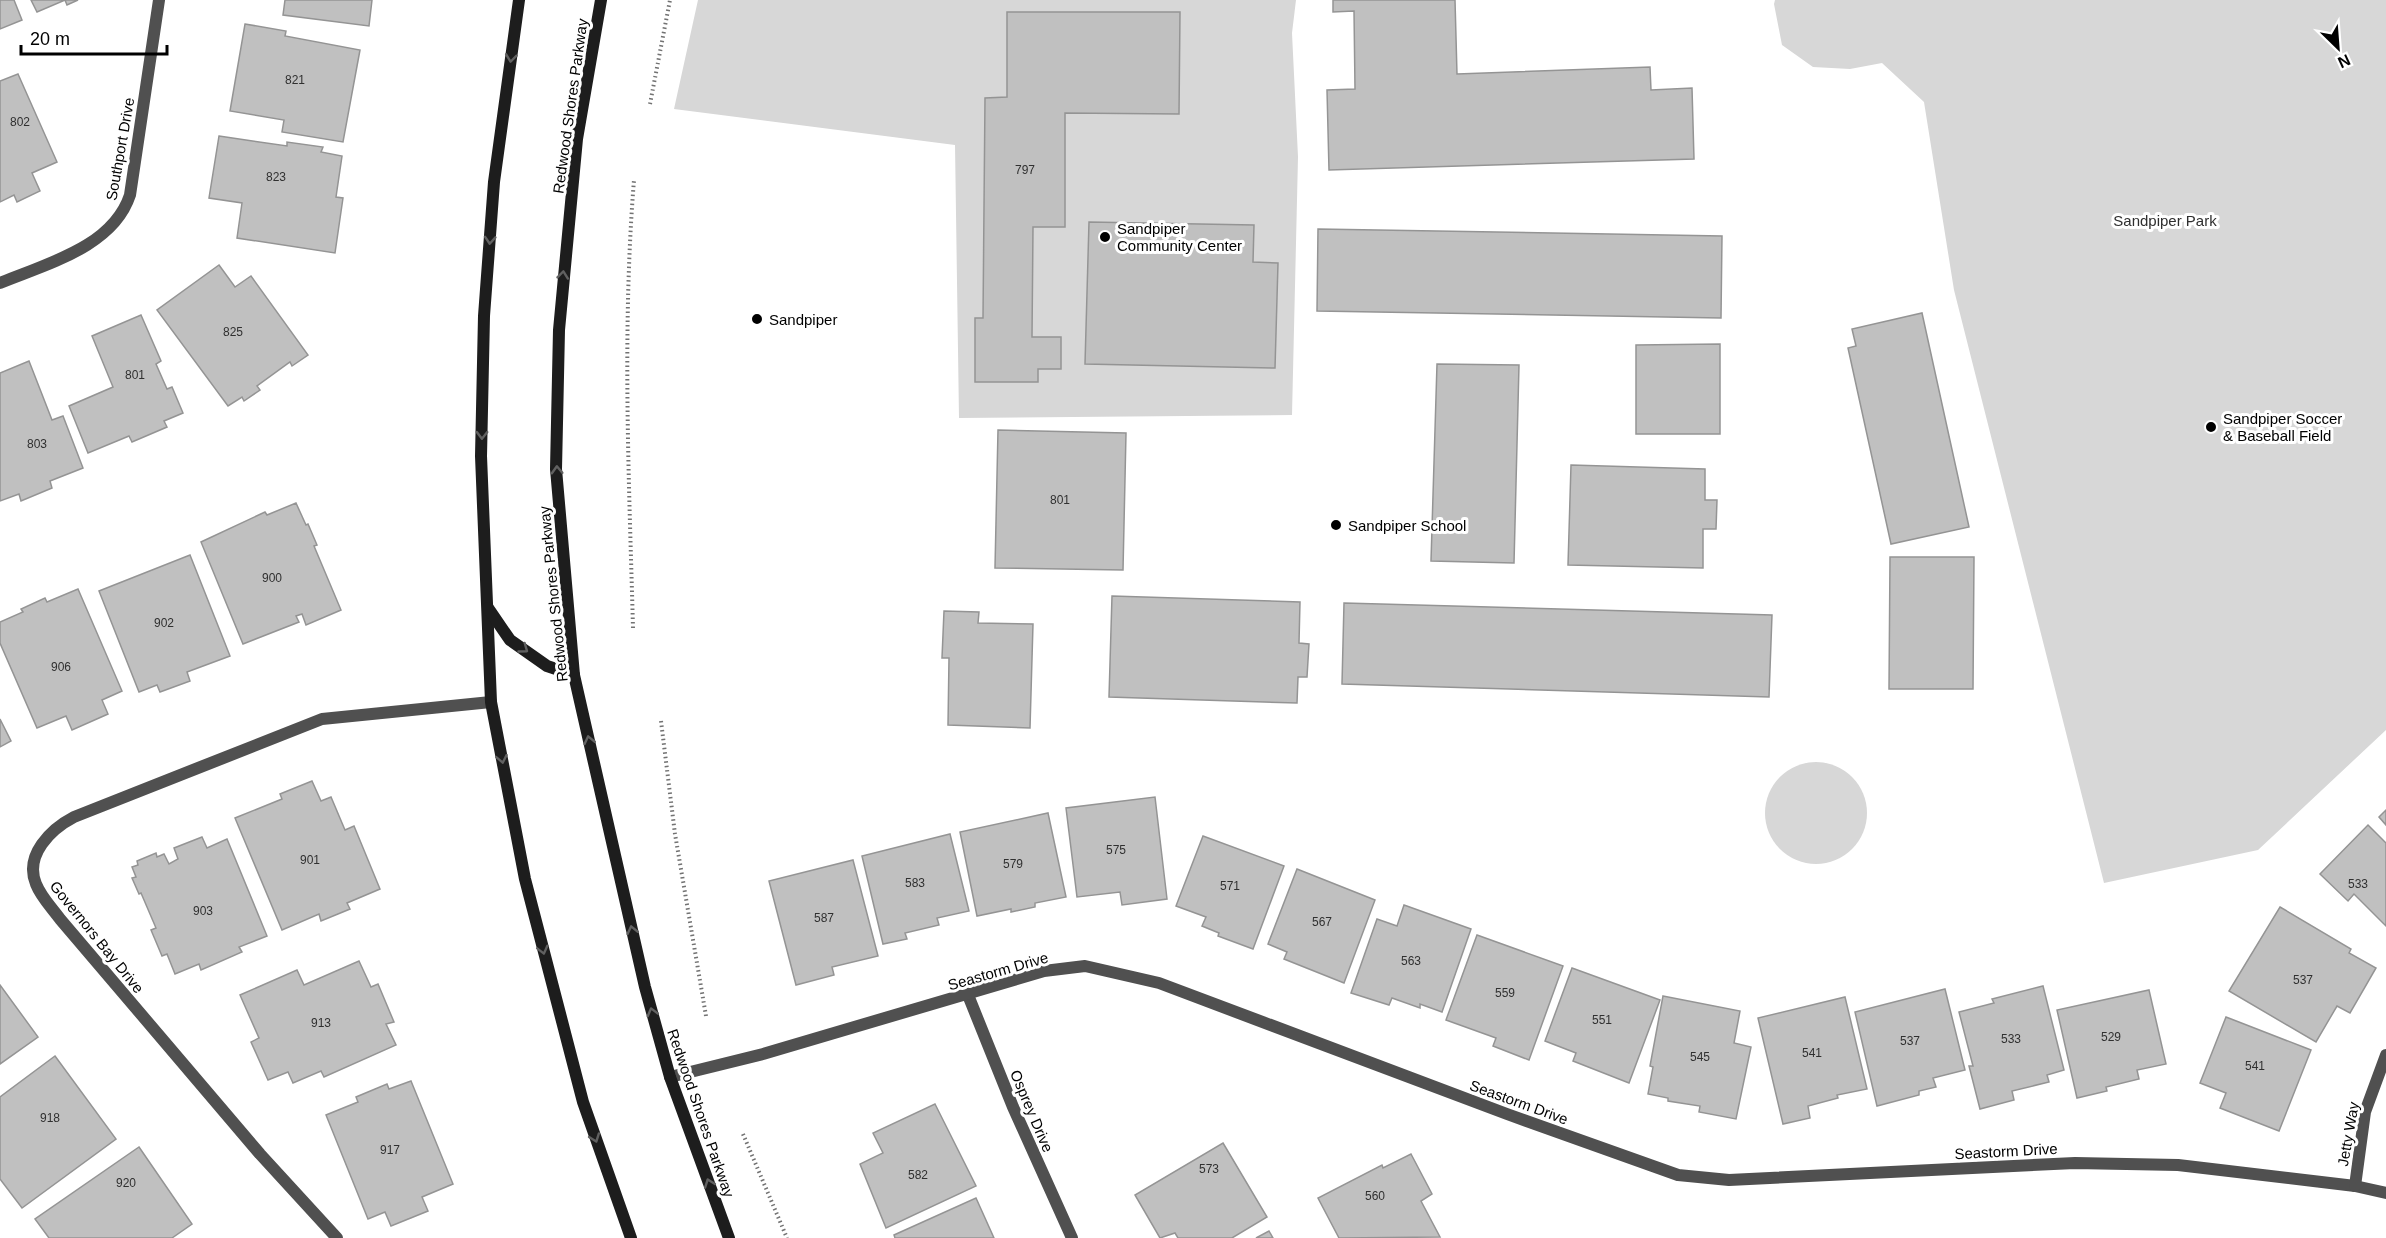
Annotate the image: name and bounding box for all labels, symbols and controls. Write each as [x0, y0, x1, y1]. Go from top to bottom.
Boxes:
street label: Redwood Shores Parkway [549, 17, 591, 195]
scale bar [21, 18, 166, 56]
north arrow [2308, 18, 2368, 78]
text: 20 m [30, 29, 70, 49]
text: N [2335, 51, 2353, 71]
one-way arrow [505, 53, 517, 62]
house number: 821 [285, 73, 305, 87]
street label: Southport Drive [103, 96, 137, 202]
house number: 802 [10, 115, 30, 129]
house number: 797 [1015, 163, 1035, 177]
house number: 823 [266, 170, 286, 184]
park label: Sandpiper Park [2113, 212, 2217, 229]
place label: Sandpiper Community Center [1117, 220, 1242, 254]
marker: Sandpiper Community Center [1098, 230, 1112, 244]
one-way arrow [484, 236, 497, 245]
one-way arrow [556, 271, 569, 280]
place label: Sandpiper [769, 311, 837, 328]
marker: Sandpiper [750, 312, 764, 326]
house number: 825 [223, 325, 243, 339]
house number: 801 [125, 368, 145, 382]
place label: Sandpiper Soccer & Baseball Field [2223, 410, 2342, 444]
marker: Sandpiper Soccer & Baseball Field [2204, 420, 2218, 434]
one-way arrow [476, 430, 488, 439]
house number: 803 [27, 437, 47, 451]
one-way arrow [550, 465, 563, 474]
house number: 801 [1050, 493, 1070, 507]
street label: Redwood Shores Parkway [535, 505, 571, 683]
place label: Sandpiper School [1348, 517, 1466, 534]
marker: Sandpiper School [1329, 518, 1343, 532]
house number: 900 [262, 571, 282, 585]
house number: 902 [154, 616, 174, 630]
one-way arrow [517, 642, 528, 653]
house number: 906 [51, 660, 71, 674]
one-way arrow [583, 735, 596, 745]
one-way arrow [495, 754, 508, 764]
house number: 575 [1106, 843, 1126, 857]
house number: 901 [300, 853, 320, 867]
house number: 579 [1003, 857, 1023, 871]
house number: 583 [905, 876, 925, 890]
house number: 533 [2348, 877, 2368, 891]
street label: Governors Bay Drive [47, 878, 147, 996]
house number: 571 [1220, 879, 1240, 893]
house number: 903 [193, 904, 213, 918]
house number: 587 [814, 911, 834, 925]
house number: 567 [1312, 915, 1332, 929]
one-way arrow [626, 925, 639, 935]
one-way arrow [536, 945, 549, 955]
street label: Seastorm Drive [946, 949, 1050, 993]
house number: 563 [1401, 954, 1421, 968]
house number: 537 [2293, 973, 2313, 987]
house number: 559 [1495, 986, 1515, 1000]
one-way arrow [647, 1007, 659, 1018]
house number: 551 [1592, 1013, 1612, 1027]
house number: 913 [311, 1016, 331, 1030]
street label: Redwood Shores Parkway [664, 1027, 738, 1200]
house number: 529 [2101, 1030, 2121, 1044]
house number: 533 [2001, 1032, 2021, 1046]
house number: 537 [1900, 1034, 1920, 1048]
house number: 541 [1802, 1046, 1822, 1060]
house number: 545 [1690, 1050, 1710, 1064]
house number: 541 [2245, 1059, 2265, 1073]
street label: Osprey Drive [1007, 1067, 1057, 1155]
street label: Seastorm Drive [1468, 1076, 1570, 1128]
street label: Jetty Way [2334, 1100, 2362, 1168]
house number: 918 [40, 1111, 60, 1125]
one-way arrow [588, 1132, 601, 1143]
street label: Seastorm Drive [1954, 1140, 2058, 1162]
house number: 917 [380, 1143, 400, 1157]
house number: 573 [1199, 1162, 1219, 1176]
house number: 582 [908, 1168, 928, 1182]
house number: 920 [116, 1176, 136, 1190]
one-way arrow [703, 1178, 716, 1189]
house number: 560 [1365, 1189, 1385, 1203]

